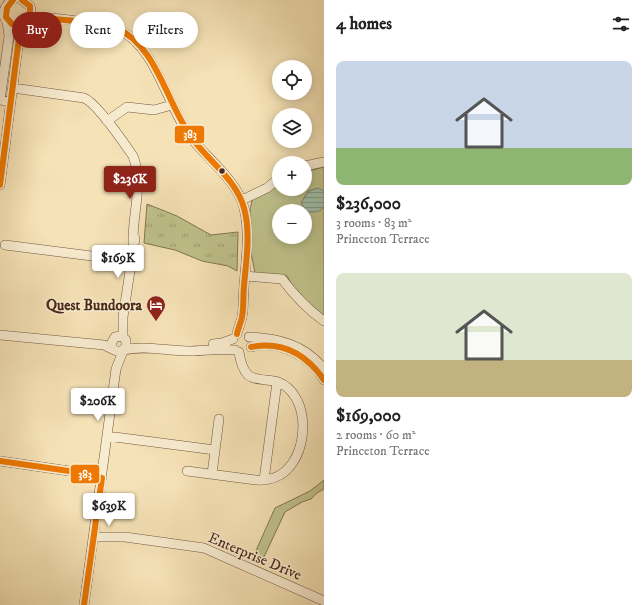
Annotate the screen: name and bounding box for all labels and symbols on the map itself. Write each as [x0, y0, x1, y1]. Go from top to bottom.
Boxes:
line badge: 383 [174, 125, 205, 144]
text: 383 [183, 128, 197, 142]
pin: $236K [102, 166, 158, 200]
unlabelled marker [217, 166, 227, 176]
pin: $169K [90, 245, 146, 279]
hotel icon: Quest Bundoora [145, 294, 167, 322]
place label: Quest Bundoora [46, 296, 143, 315]
pin: $206K [70, 388, 126, 422]
line badge: 383 [70, 464, 100, 484]
text: 383 [78, 468, 92, 482]
pin: $639K [81, 493, 137, 527]
street label: Enterprise Drive [205, 528, 304, 585]

